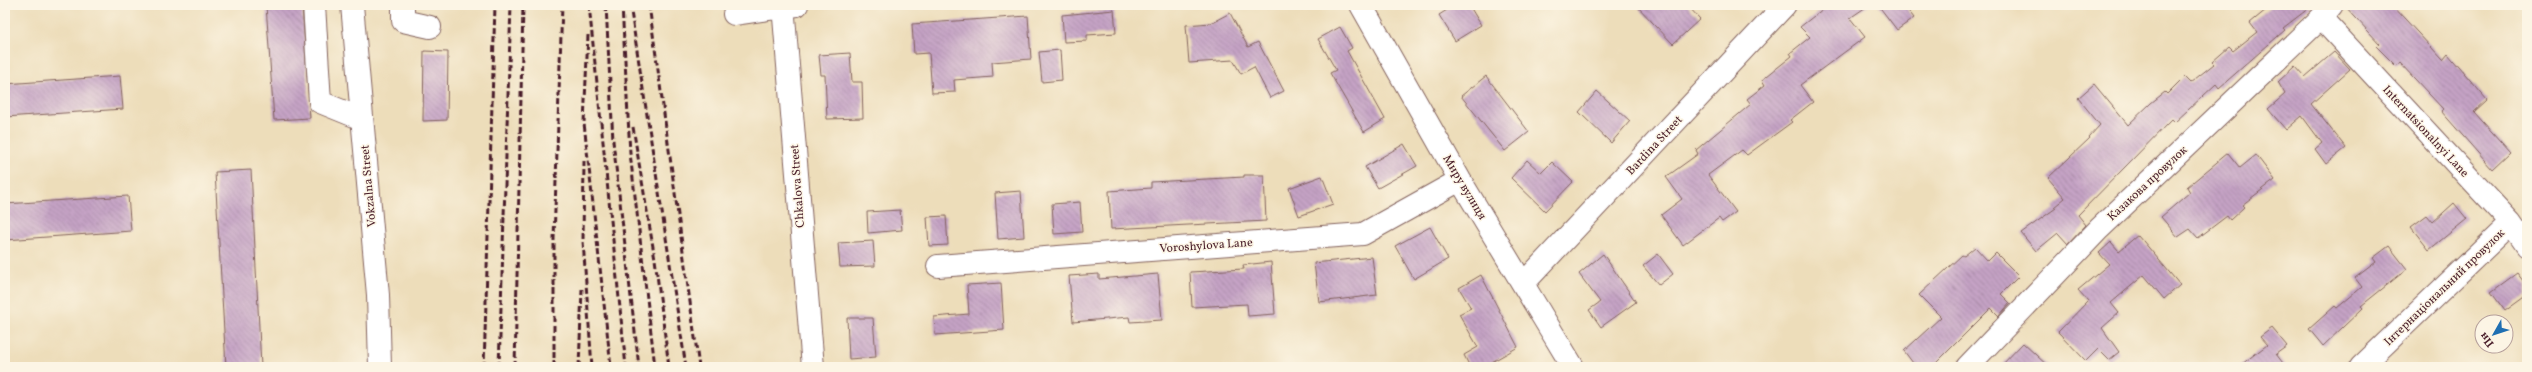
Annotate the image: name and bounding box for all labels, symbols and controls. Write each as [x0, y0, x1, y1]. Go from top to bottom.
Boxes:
street label: Internatsionalnyi Lane [2378, 82, 2472, 181]
street label: Bardina Street [1623, 112, 1686, 179]
street label: Казакова провулок [2104, 142, 2191, 225]
street label: Vokzalna Street [357, 144, 381, 228]
street label: Chkalova Street [787, 144, 809, 228]
street label: Миру вулиця [1438, 152, 1490, 223]
street label: Інтернаціональний провулок [2381, 225, 2509, 350]
street label: Voroshylova Lane [1159, 235, 1253, 257]
north arrow [2474, 314, 2514, 354]
text: Пн [2477, 329, 2498, 350]

